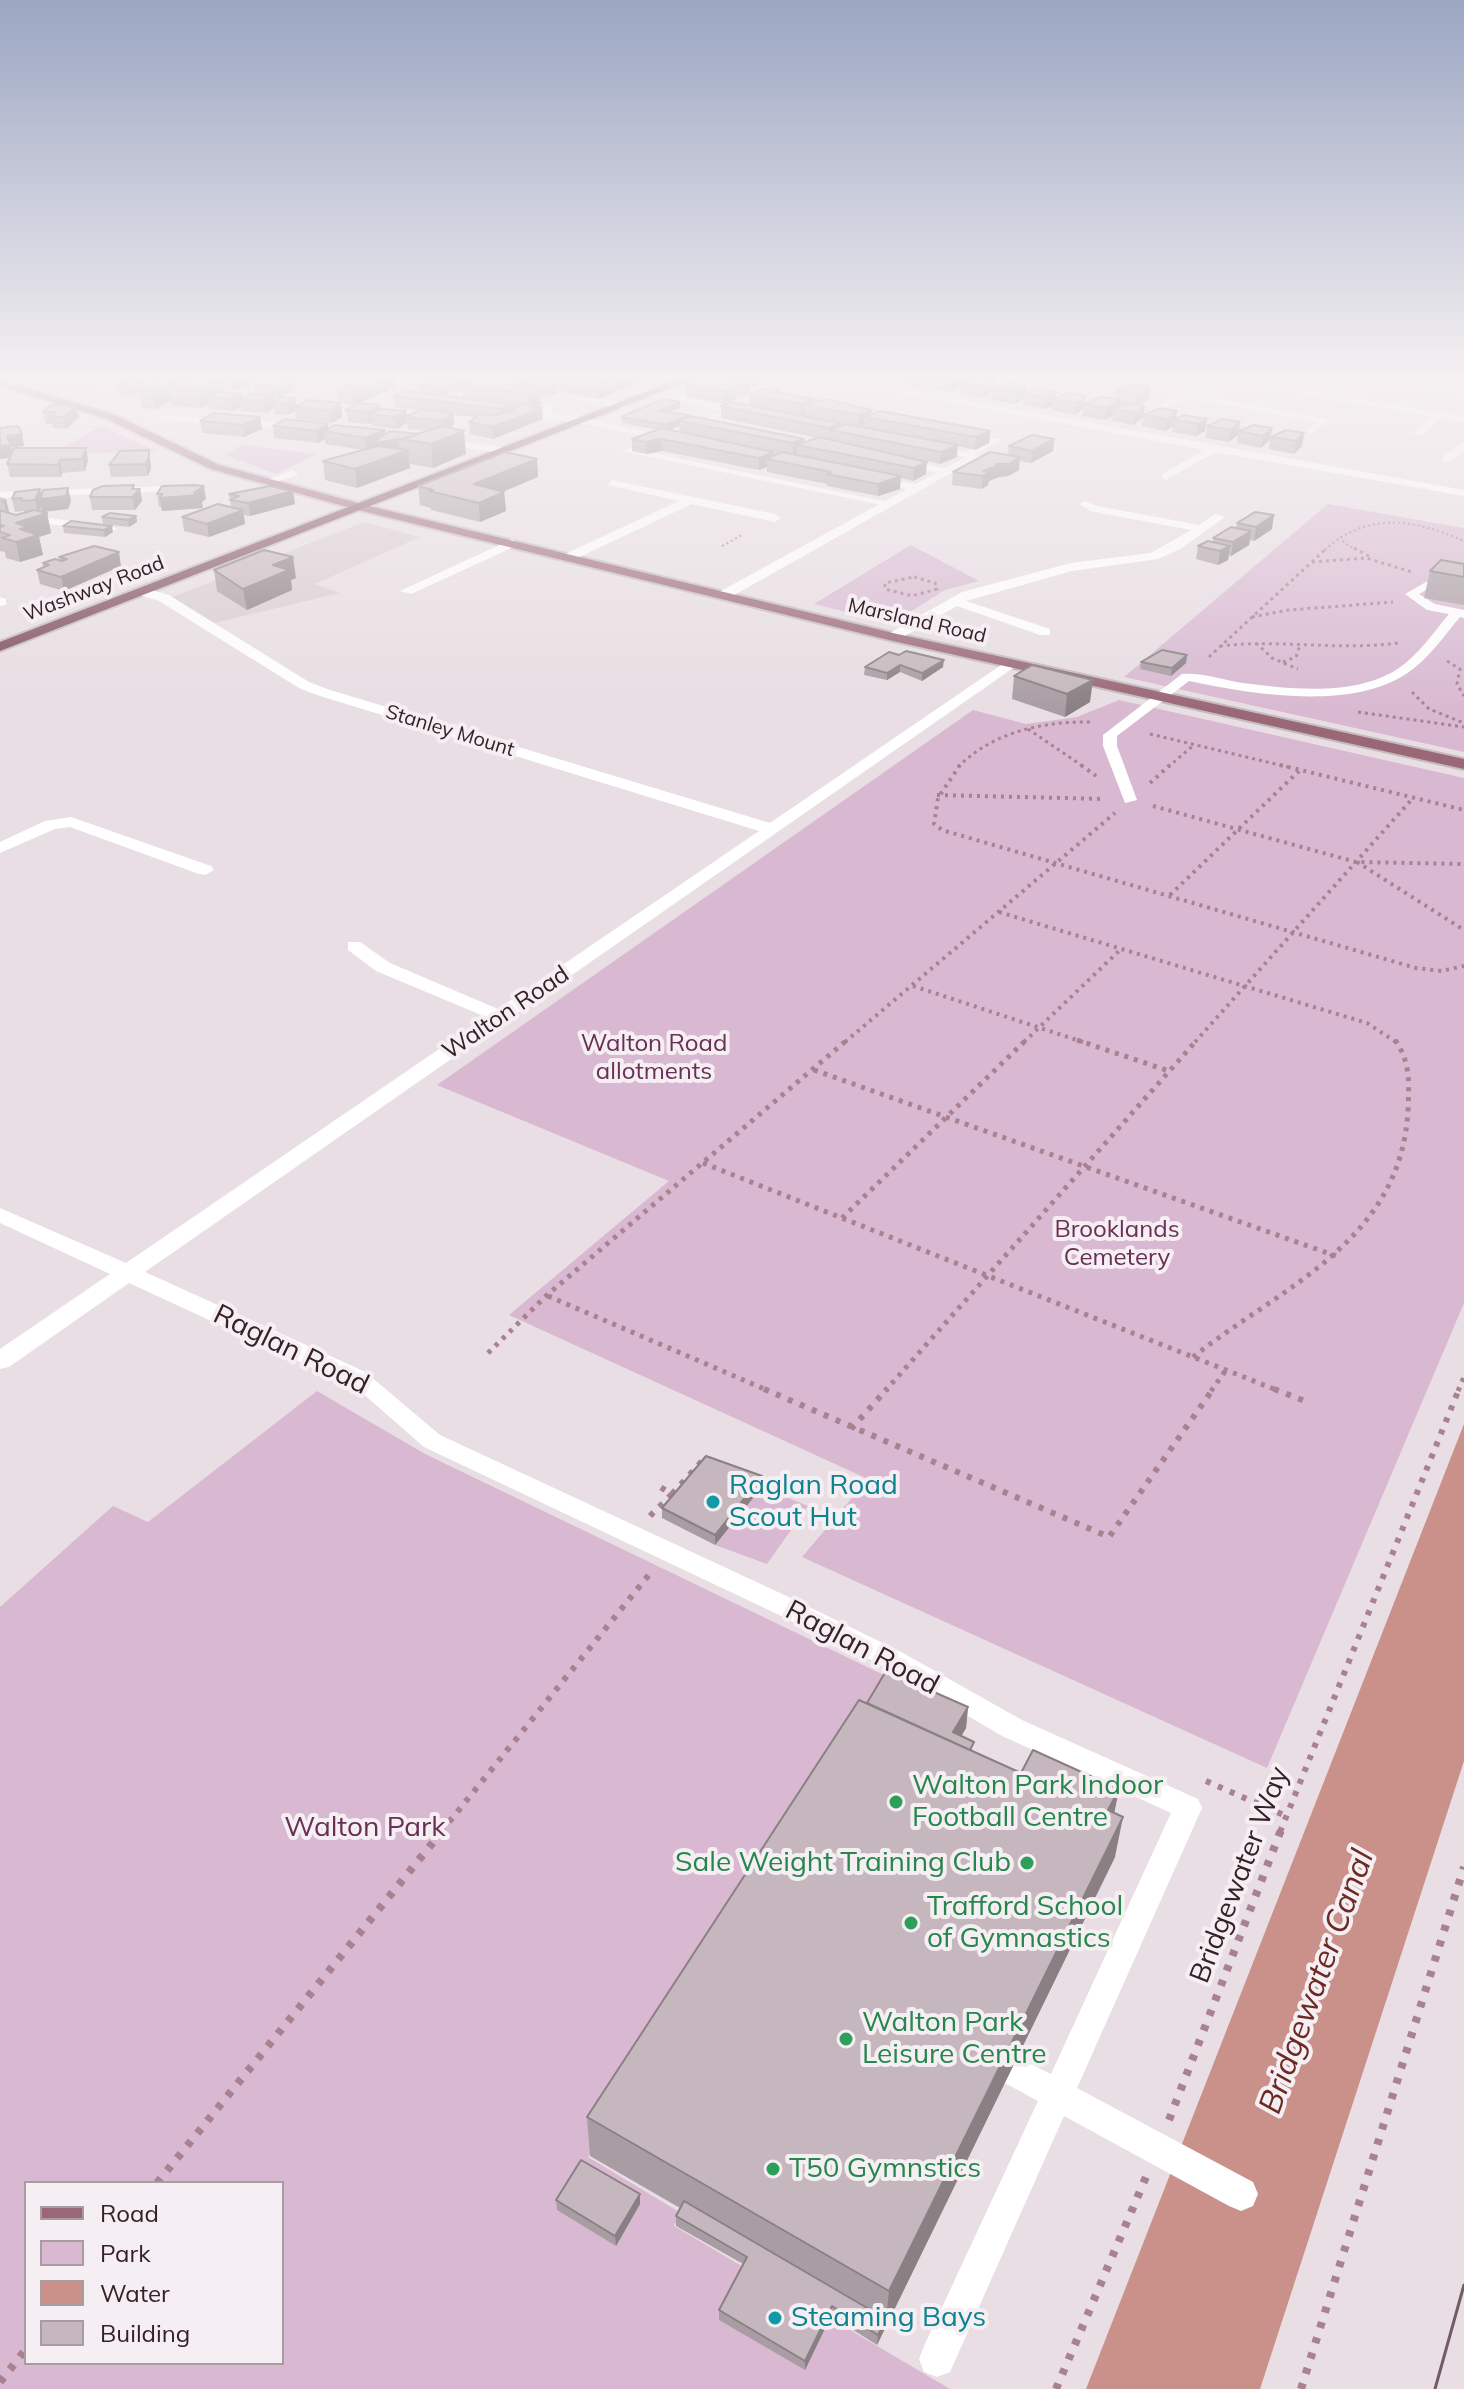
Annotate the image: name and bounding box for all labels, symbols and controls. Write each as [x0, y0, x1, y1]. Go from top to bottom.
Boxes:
street label: Washway Road [20, 551, 168, 627]
street label: Marsland Road [846, 593, 988, 649]
street label: Stanley Mount [383, 700, 517, 762]
street label: Walton Road [437, 960, 575, 1066]
park label: Walton Road allotments [581, 1030, 727, 1086]
park label: Brooklands Cemetery [1054, 1216, 1180, 1272]
street label: Raglan Road [208, 1298, 374, 1402]
place label: Raglan Road Scout Hut [729, 1469, 898, 1535]
marker: Raglan Road Scout Hut [704, 1493, 722, 1511]
street label: Raglan Road [780, 1594, 944, 1702]
street label: Bridgewater Way [1183, 1762, 1297, 1988]
place label: Walton Park Indoor Football Centre [912, 1769, 1163, 1835]
marker: Walton Park Indoor Football Centre [887, 1793, 905, 1811]
park label: Walton Park [284, 1811, 446, 1845]
water label: Bridgewater Canal [1251, 1845, 1383, 2119]
place label: Sale Weight Training Club [675, 1846, 1011, 1880]
marker: Sale Weight Training Club [1018, 1854, 1036, 1872]
place label: Trafford School of Gymnastics [927, 1890, 1123, 1956]
marker: Trafford School of Gymnastics [902, 1914, 920, 1932]
place label: Walton Park Leisure Centre [862, 2006, 1046, 2072]
marker: Walton Park Leisure Centre [837, 2030, 855, 2048]
place label: T50 Gymnstics [789, 2152, 981, 2186]
marker: T50 Gymnstics [764, 2160, 782, 2178]
legend [24, 2181, 284, 2365]
text: Road [100, 2198, 159, 2228]
text: Park [100, 2238, 151, 2268]
text: Water [100, 2278, 170, 2308]
place label: Steaming Bays [791, 2301, 986, 2335]
marker: Steaming Bays [766, 2309, 784, 2327]
text: Building [100, 2318, 190, 2348]

